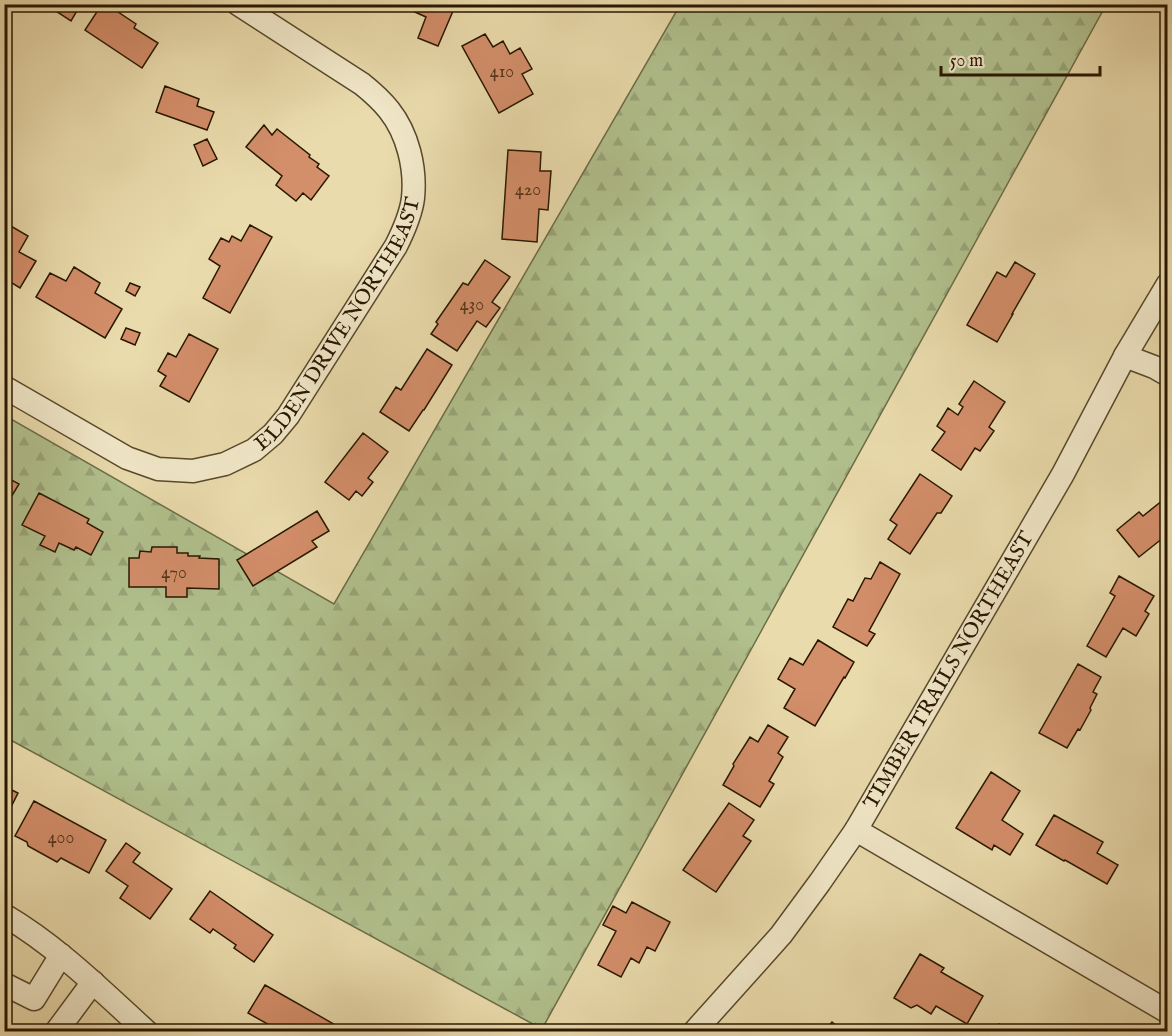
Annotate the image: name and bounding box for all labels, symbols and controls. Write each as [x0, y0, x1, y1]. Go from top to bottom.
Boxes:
scale bar [941, 39, 1100, 77]
text: 50 m [950, 50, 983, 73]
house number: 410 [490, 61, 514, 84]
house number: 420 [515, 179, 541, 202]
street label: ELDEN DRIVE NORTHEAST [249, 194, 427, 457]
house number: 430 [460, 294, 484, 317]
street label: TIMBER TRAILS NORTHEAST [858, 526, 1040, 814]
house number: 470 [161, 562, 187, 585]
house number: 400 [48, 827, 74, 850]

